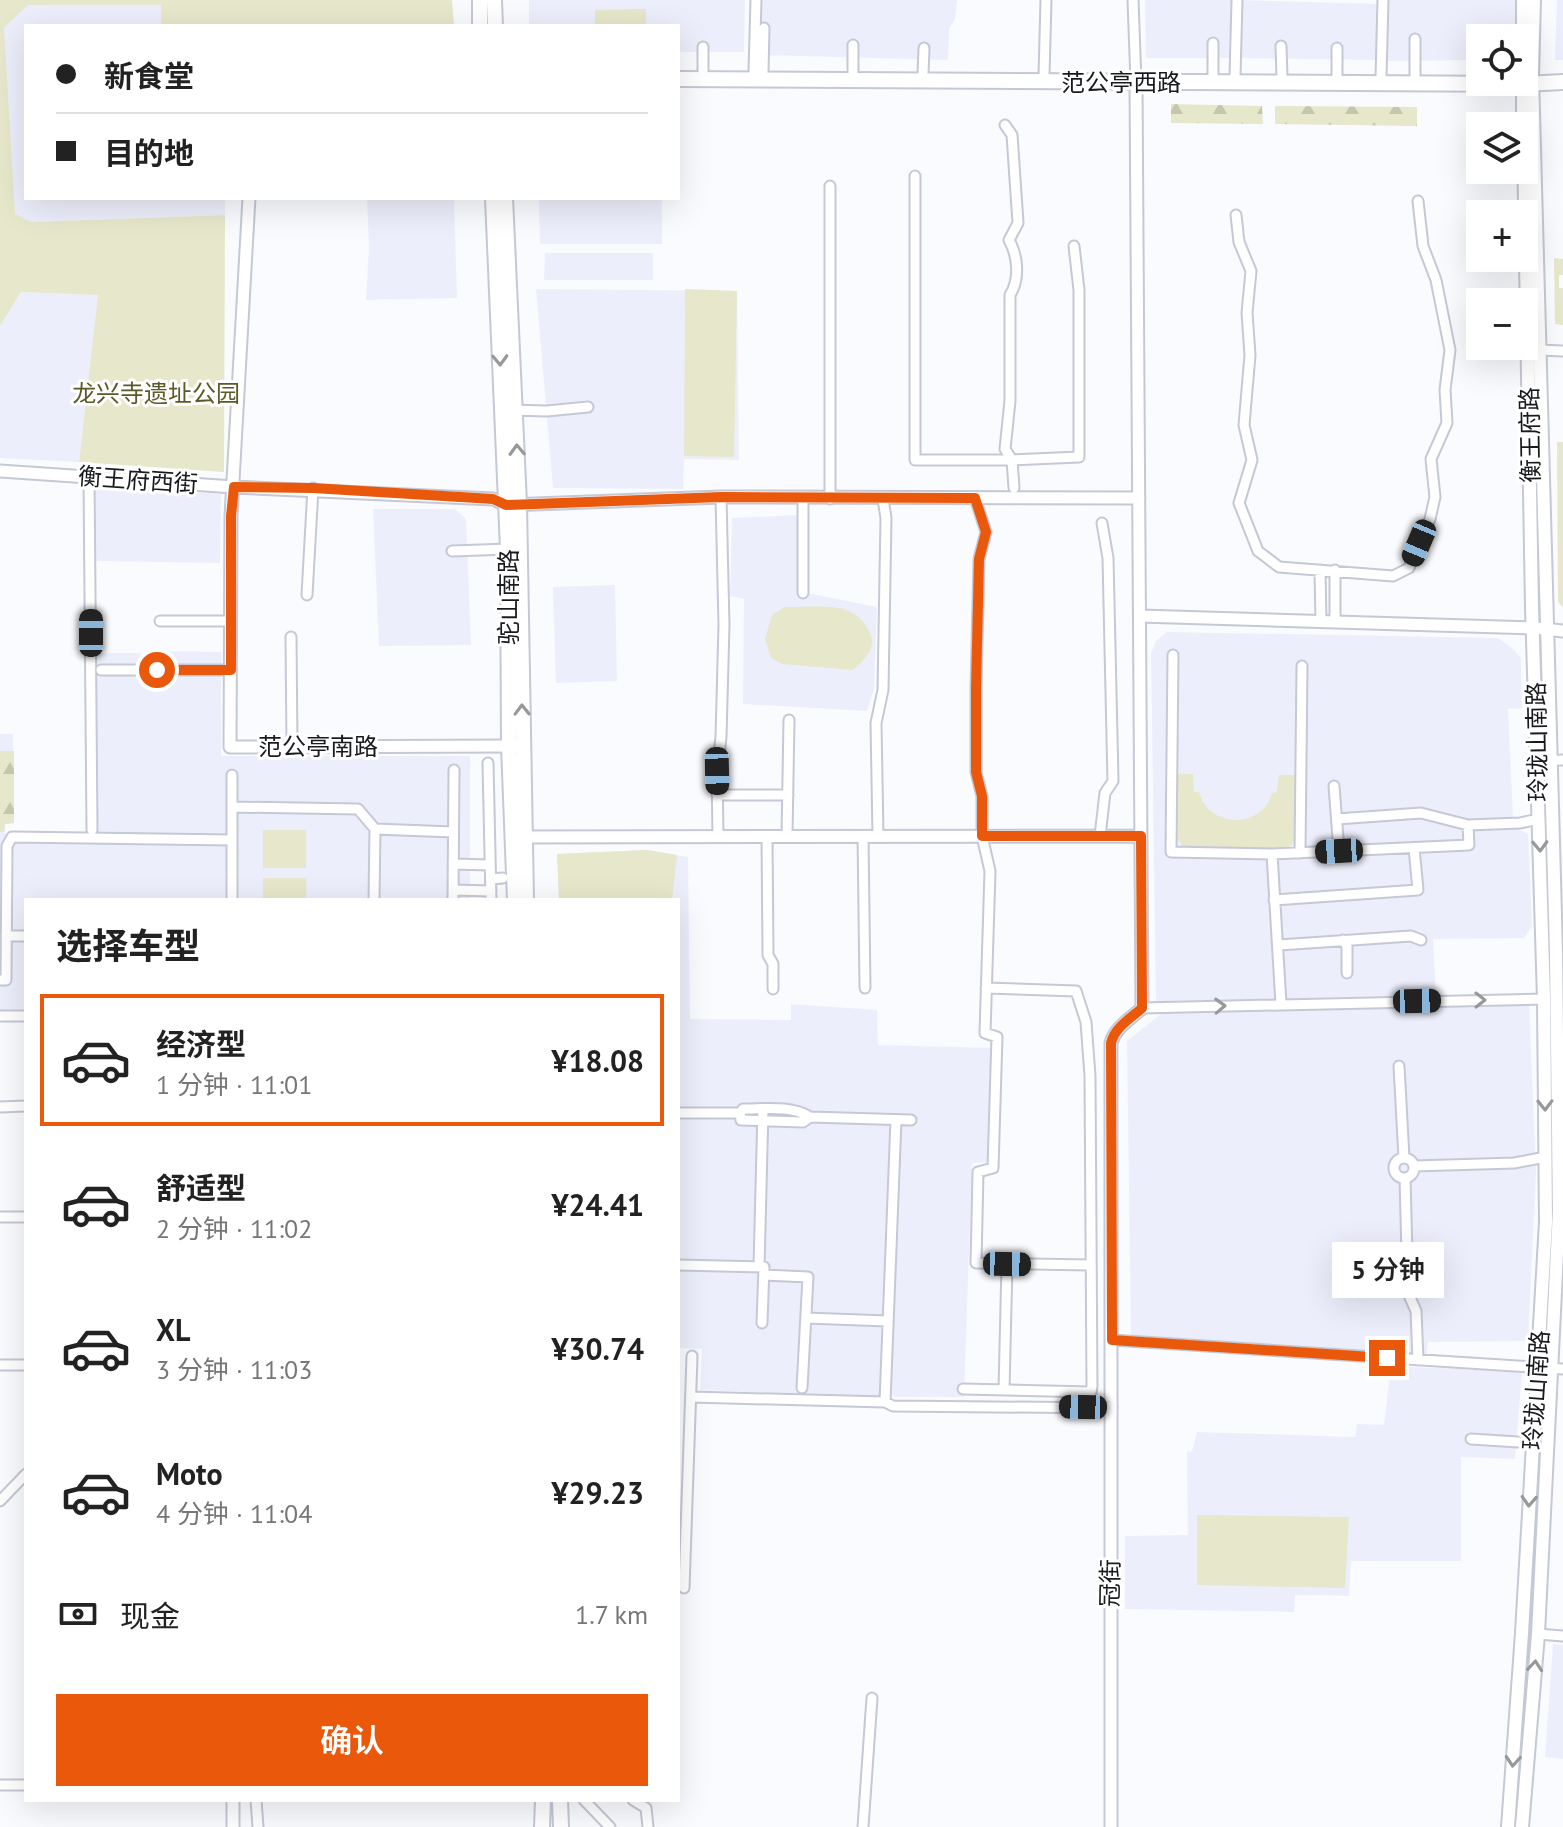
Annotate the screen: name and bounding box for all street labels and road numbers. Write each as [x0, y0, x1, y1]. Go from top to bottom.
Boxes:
street label: 范公亭西路 [1061, 67, 1181, 98]
street label: 衡王府路 [1514, 387, 1546, 483]
street label: 衡王府西街 [77, 460, 199, 500]
street label: 驼山南路 [493, 549, 524, 645]
street label: 玲珑山南路 [1520, 682, 1554, 802]
street label: 范公亭南路 [258, 731, 378, 762]
street label: 玲珑山南路 [1516, 1329, 1556, 1451]
street label: 冠街 [1094, 1559, 1126, 1607]

